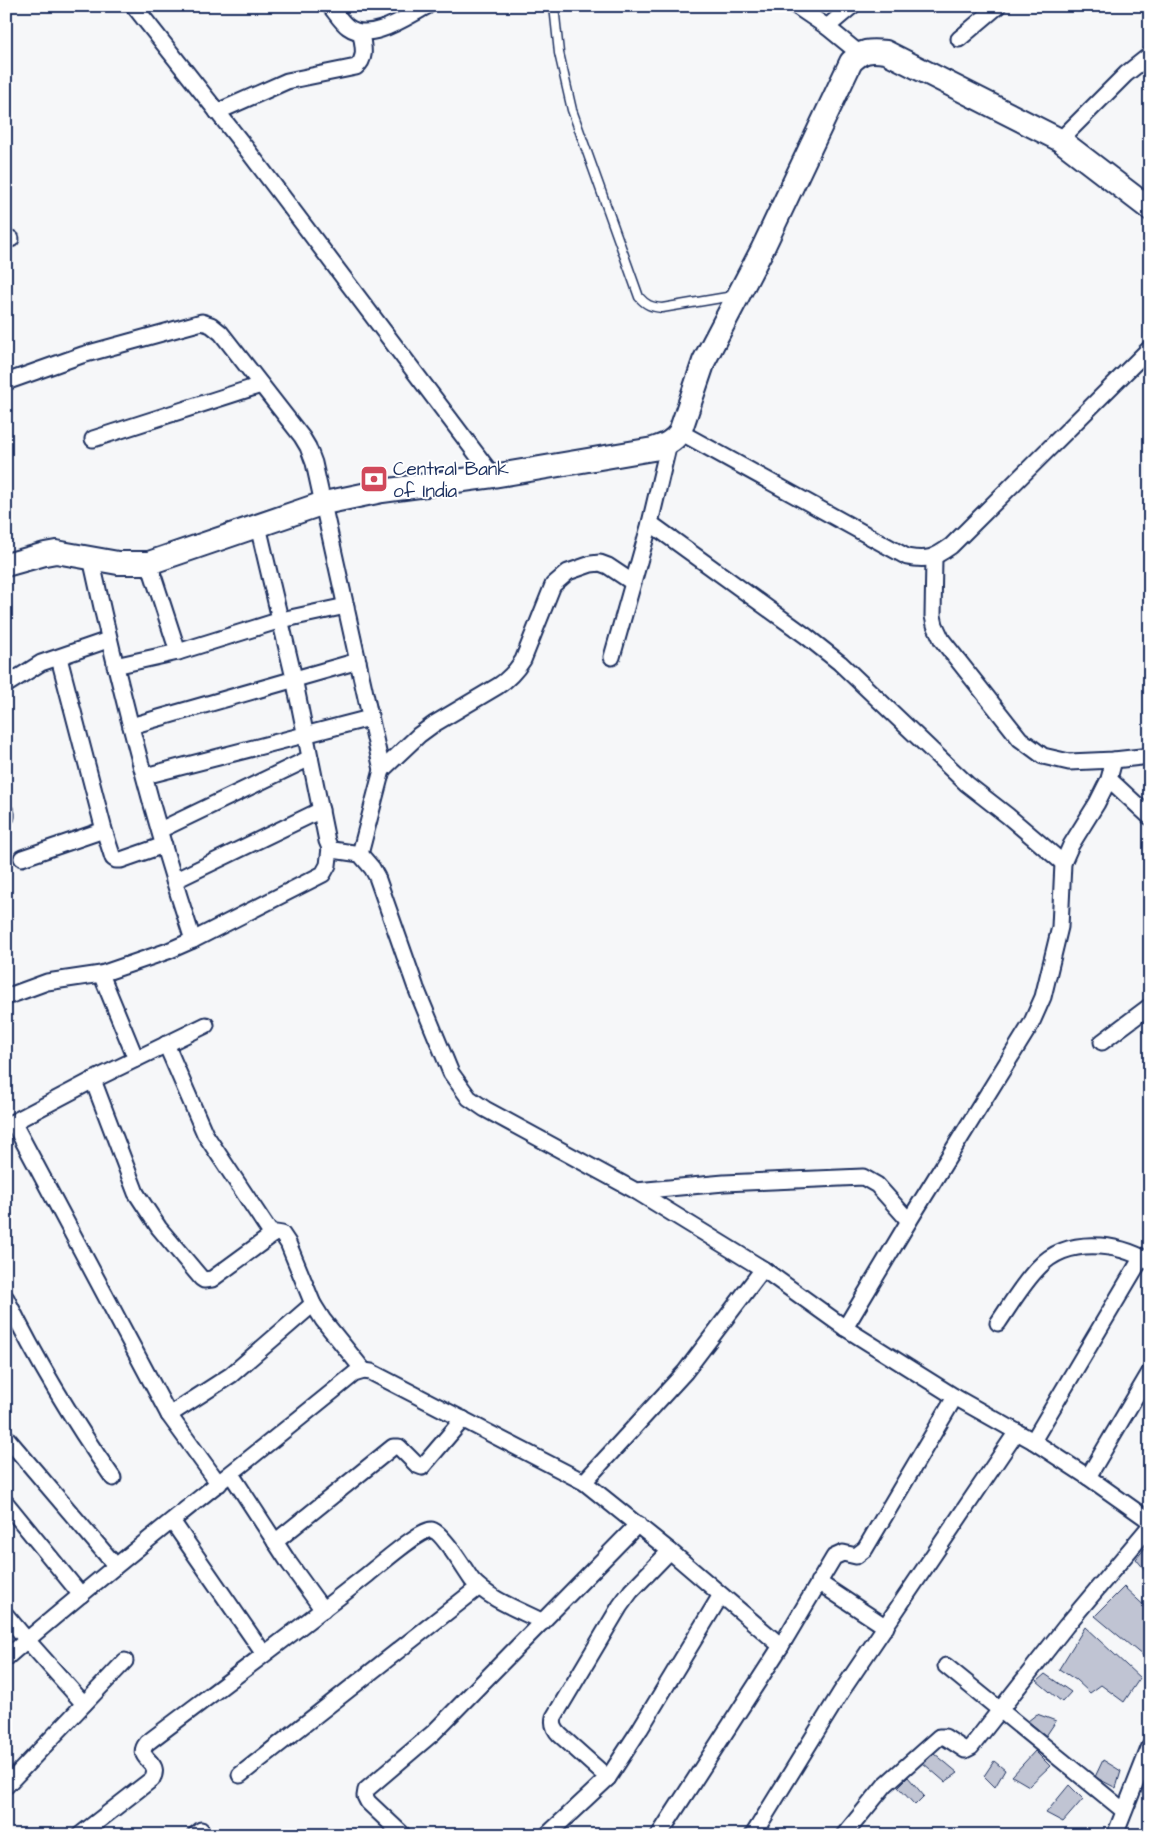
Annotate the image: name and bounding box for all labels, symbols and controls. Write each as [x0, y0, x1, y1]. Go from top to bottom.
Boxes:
place label: Central Bank of India [393, 456, 509, 505]
bank icon: Central Bank of India [359, 464, 389, 494]

